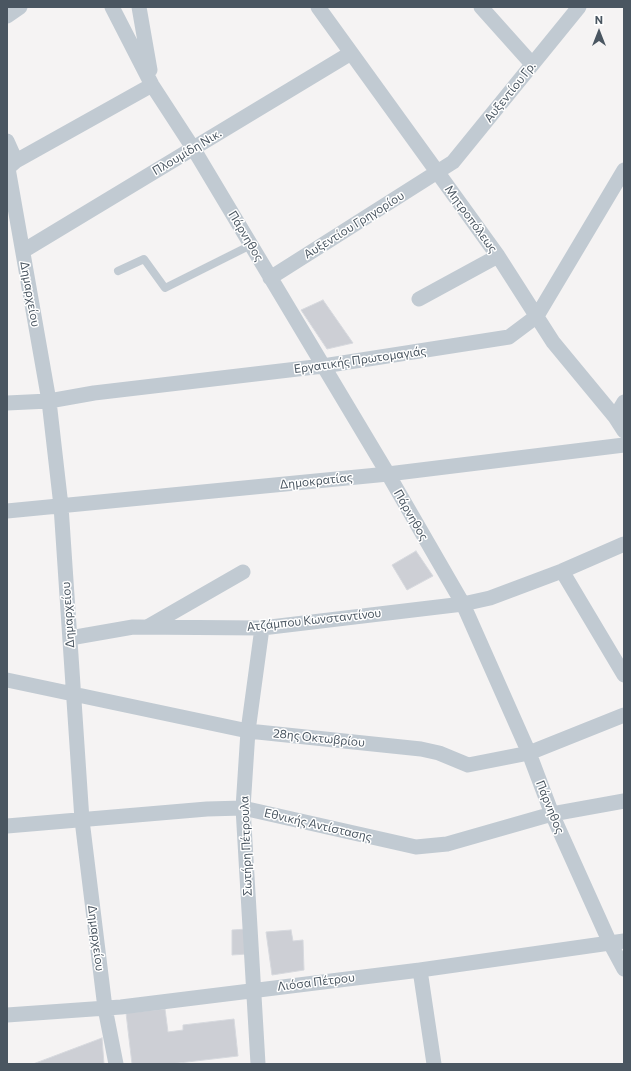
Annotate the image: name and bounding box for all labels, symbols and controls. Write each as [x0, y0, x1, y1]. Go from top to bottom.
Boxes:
north arrow [579, 12, 619, 52]
text: N [595, 13, 603, 26]
street label: Αυξεντίου Γρ. [481, 59, 539, 125]
street label: Πλουμίδη Νικ. [150, 126, 224, 178]
street label: Μητροπόλεως [442, 182, 500, 256]
street label: Αυξεντίου Γρηγορίου [301, 188, 407, 262]
street label: Πάρνηθος [225, 208, 267, 264]
street label: Δημαρχείου [17, 260, 43, 328]
street label: Εργατικής Πρωτομαγιάς [293, 344, 427, 376]
street label: Δημοκρατίας [279, 470, 353, 492]
street label: Πάρνηθος [391, 487, 431, 543]
street label: Δημαρχείου [59, 581, 77, 649]
street label: Ατζάμπου Κωνσταντίνου [246, 606, 382, 634]
street label: 28ης Οκτωβρίου [272, 726, 366, 750]
street label: Πάρνηθος [533, 778, 567, 836]
street label: Σωτήρη Πέτρουλα [237, 796, 255, 896]
street label: Εθνικής Αντίστασης [263, 806, 373, 844]
street label: Δημαρχείου [85, 904, 107, 972]
street label: Λιόσα Πέτρου [276, 970, 356, 994]

